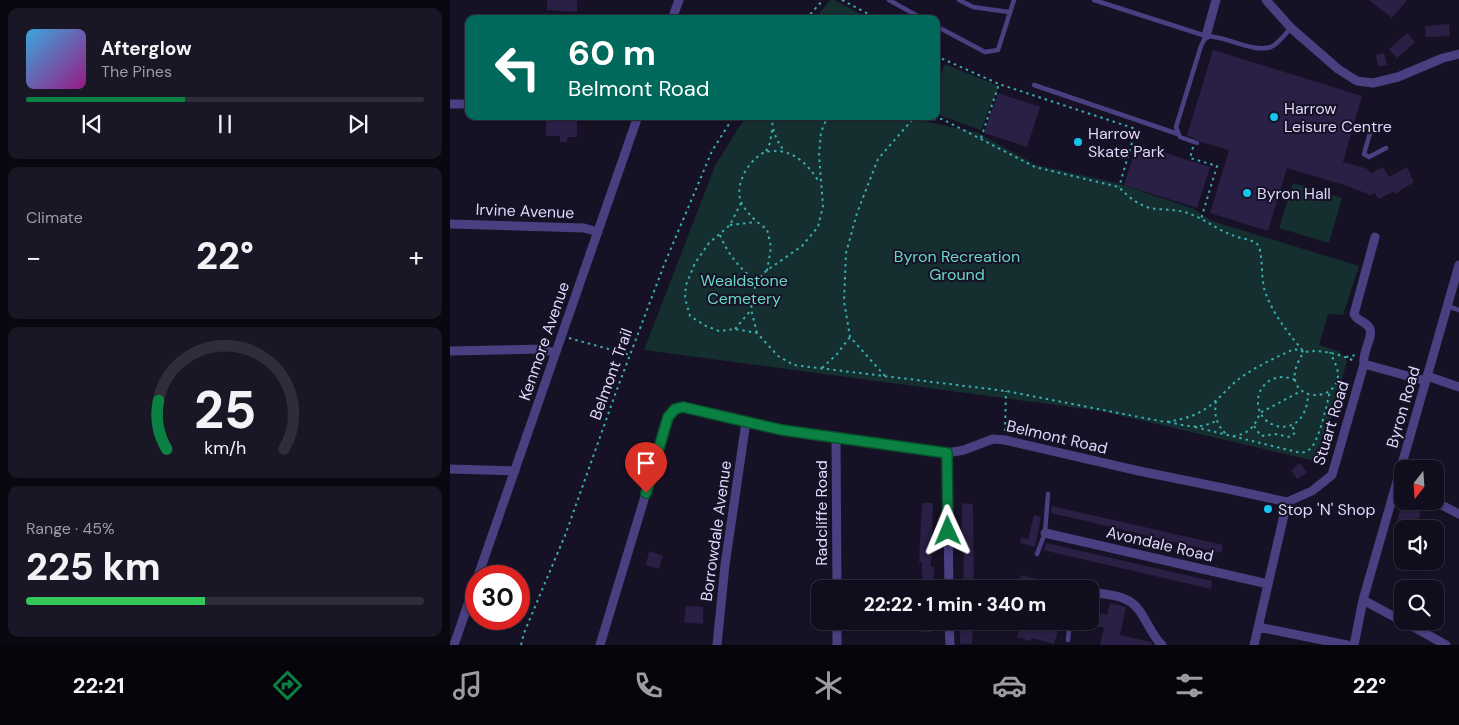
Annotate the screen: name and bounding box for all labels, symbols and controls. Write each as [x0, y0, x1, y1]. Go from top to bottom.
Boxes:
text: 60 m [568, 30, 656, 76]
icon: left [485, 35, 550, 100]
text: Afterglow [101, 36, 192, 61]
text: The Pines [101, 61, 172, 82]
text: Belmont Road [568, 74, 710, 103]
place label: Harrow Leisure Centre [1284, 98, 1392, 137]
icon: previous [78, 110, 106, 138]
icon: pause [211, 110, 239, 138]
icon: next [344, 110, 372, 138]
marker: Harrow Leisure Centre [1268, 111, 1280, 123]
place label: Harrow Skate Park [1088, 123, 1165, 162]
marker: Harrow Skate Park [1072, 136, 1084, 148]
place label: Byron Hall [1257, 183, 1331, 204]
marker: Byron Hall [1241, 187, 1253, 199]
street label: Irvine Avenue [475, 199, 575, 223]
text: Climate [26, 207, 83, 228]
text: 22° [196, 231, 254, 281]
text: − [26, 239, 41, 276]
text: + [409, 239, 424, 276]
park label: Byron Recreation Ground [894, 246, 1020, 285]
park label: Wealdstone Cemetery [700, 270, 788, 309]
street label: Kenmore Avenue [514, 279, 574, 403]
street label: Belmont Trail [585, 325, 637, 423]
street label: Byron Road [1381, 364, 1425, 450]
text: 25 [194, 376, 256, 444]
street label: Stuart Road [1308, 378, 1354, 468]
street label: Belmont Road [1004, 415, 1110, 459]
text: km/h [204, 436, 246, 460]
pin [625, 442, 667, 493]
icon: arrive [632, 449, 660, 477]
street label: Borrowdale Avenue [696, 459, 736, 603]
street label: Radcliffe Road [811, 460, 832, 566]
north arrow [1394, 460, 1444, 510]
map controls [1394, 460, 1444, 630]
place label: Stop 'N' Shop [1278, 499, 1375, 520]
marker: Stop 'N' Shop [1262, 503, 1274, 515]
position arrow [921, 504, 973, 556]
text: Range · 45% [26, 518, 115, 539]
button: sound [1394, 520, 1444, 570]
street label: Avondale Road [1104, 521, 1216, 567]
text: 225 km [26, 542, 161, 592]
speed limit sign: 30 [465, 565, 530, 630]
button: search [1394, 580, 1444, 630]
text: 22:22 · 1 min · 340 m [864, 592, 1046, 617]
icon: directions [270, 668, 305, 703]
icon: music [450, 668, 485, 703]
icon: phone [631, 668, 666, 703]
icon: climate [811, 668, 846, 703]
icon: car [992, 668, 1027, 703]
icon: filters [1172, 668, 1207, 703]
text: 22:21 [73, 671, 124, 700]
text: 22° [1353, 671, 1386, 700]

